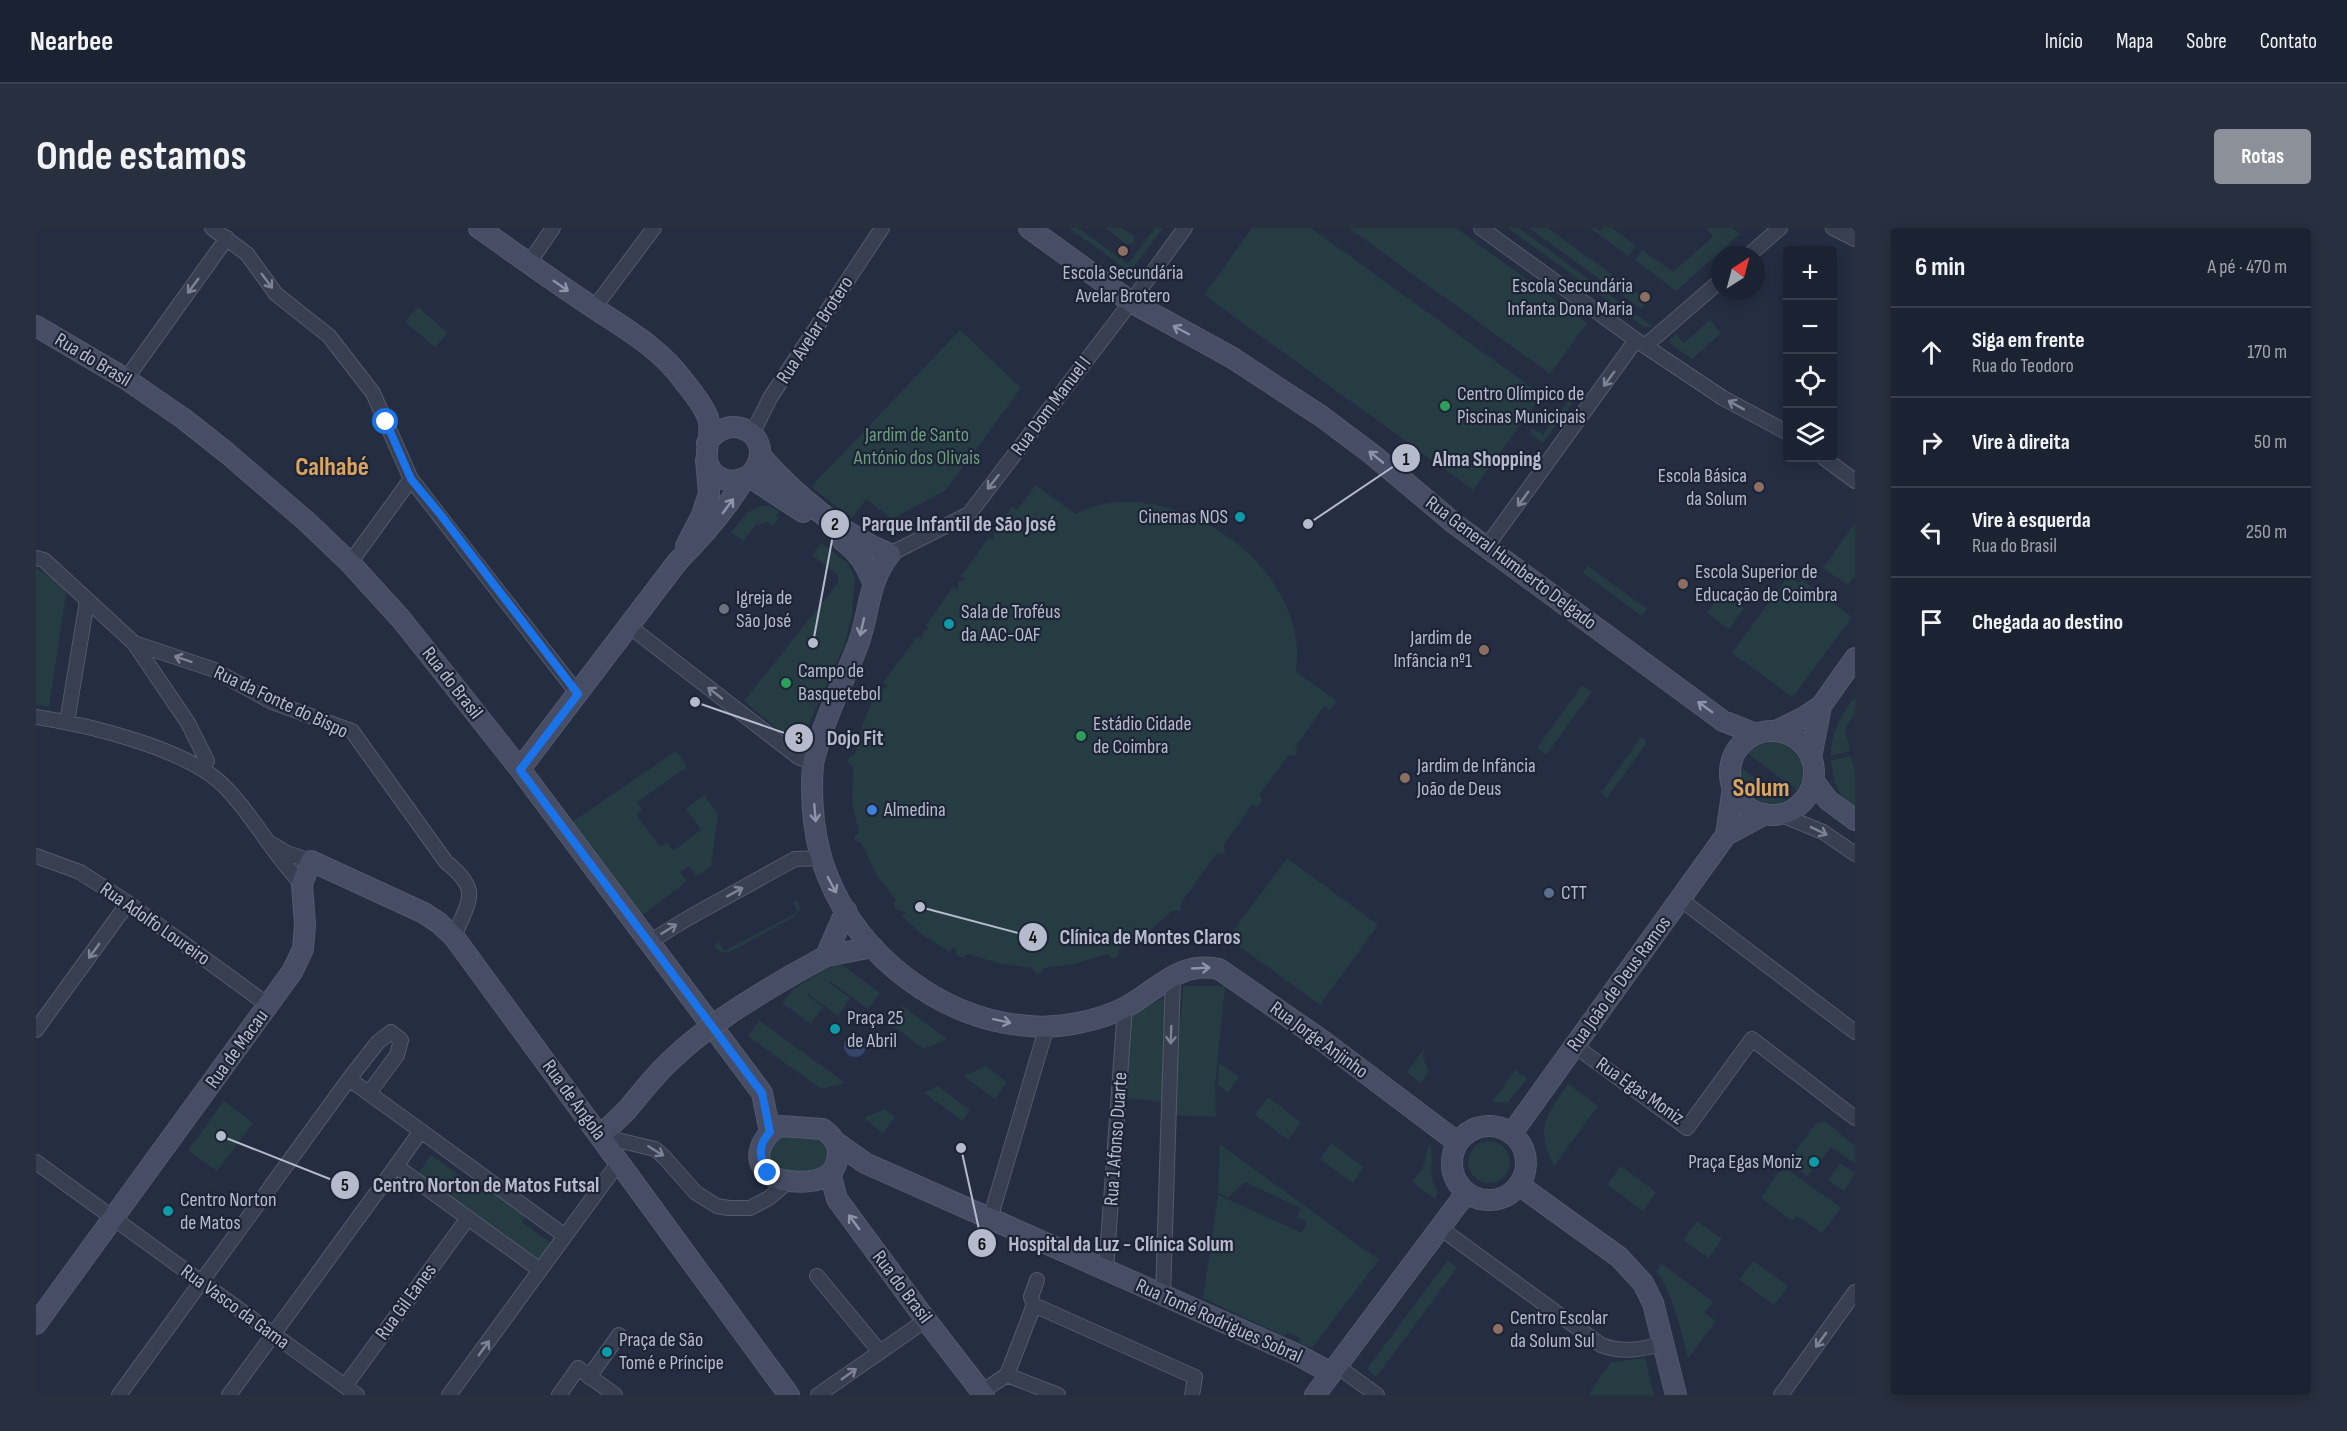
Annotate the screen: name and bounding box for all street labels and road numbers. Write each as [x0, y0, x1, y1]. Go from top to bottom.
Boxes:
street label: Rua Avelar Brotero [771, 272, 859, 388]
street label: Rua do Brasil [50, 328, 136, 392]
street label: Rua Dom Manuel I [1006, 352, 1096, 460]
street label: Rua General Humberto Delgado [1421, 491, 1601, 635]
street label: Rua do Brasil [416, 642, 488, 724]
street label: Rua da Fonte do Bispo [210, 660, 352, 744]
street label: Rua Adolfo Loureiro [95, 877, 215, 971]
street label: Rua João de Deus Ramos [1562, 912, 1676, 1056]
street label: Rua Jorge Anjinho [1265, 996, 1373, 1084]
street label: Rua de Macau [200, 1005, 274, 1093]
street label: Rua Egas Moniz [1591, 1052, 1689, 1130]
street label: Rua de Angola [537, 1055, 611, 1145]
street label: Rua 1 Afonso Duarte [1099, 1071, 1133, 1207]
street label: Rua do Brasil [867, 1246, 937, 1328]
street label: Rua Gil Eanes [370, 1259, 442, 1345]
street label: Rua Vasco da Gama [176, 1260, 294, 1354]
street label: Rua Tomé Rodrigues Sobral [1132, 1274, 1306, 1368]

